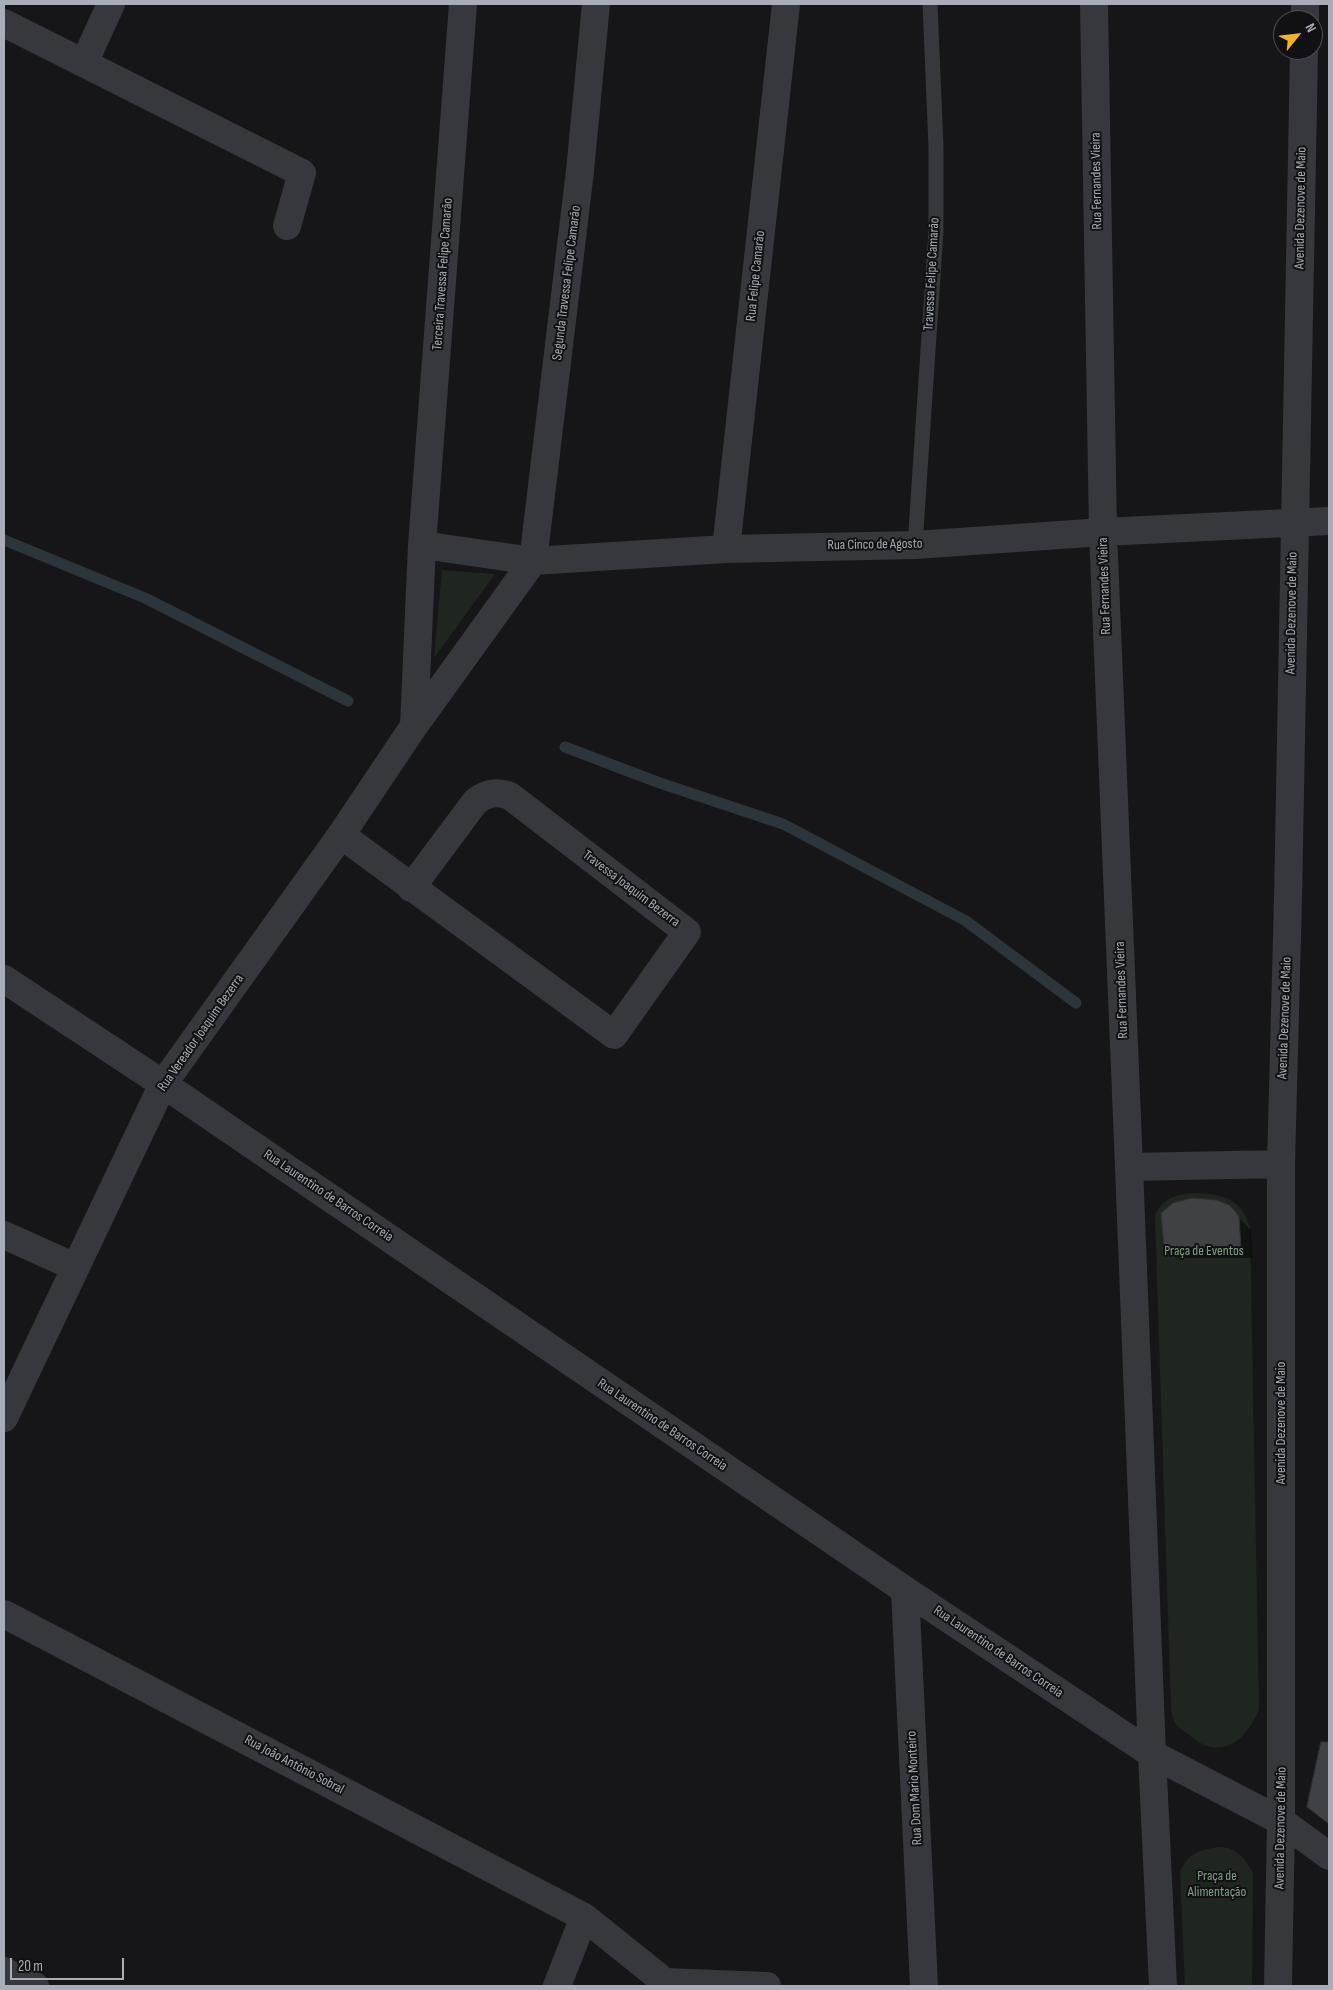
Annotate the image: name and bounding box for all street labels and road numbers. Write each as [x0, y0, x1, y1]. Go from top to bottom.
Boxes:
street label: Rua Fernandes Vieira [1088, 132, 1106, 230]
street label: Avenida Dezenove de Maio [1292, 147, 1310, 269]
street label: Terceira Travessa Felipe Camarão [429, 197, 457, 351]
street label: Segunda Travessa Felipe Camarão [549, 205, 585, 361]
street label: Travessa Felipe Camarão [921, 217, 943, 331]
street label: Rua Felipe Camarão [743, 230, 769, 322]
street label: Rua Cinco de Agosto [827, 536, 923, 554]
street label: Rua Fernandes Vieira [1095, 537, 1115, 635]
street label: Avenida Dezenove de Maio [1283, 552, 1301, 674]
street label: Travessa Joaquim Bezerra [579, 847, 683, 931]
street label: Rua Fernandes Vieira [1112, 941, 1132, 1039]
street label: Avenida Dezenove de Maio [1274, 957, 1296, 1079]
street label: Rua Vereador Joaquim Bezerra [154, 971, 248, 1095]
street label: Rua Laurentino de Barros Correia [260, 1146, 396, 1246]
street label: Avenida Dezenove de Maio [1273, 1362, 1289, 1484]
street label: Rua Laurentino de Barros Correia [594, 1375, 730, 1475]
street label: Rua Laurentino de Barros Correia [930, 1602, 1066, 1702]
street label: Rua Dom Mario Monteiro [904, 1730, 926, 1846]
street label: Rua João Antônio Sobral [241, 1732, 347, 1798]
street label: Avenida Dezenove de Maio [1272, 1767, 1290, 1889]

